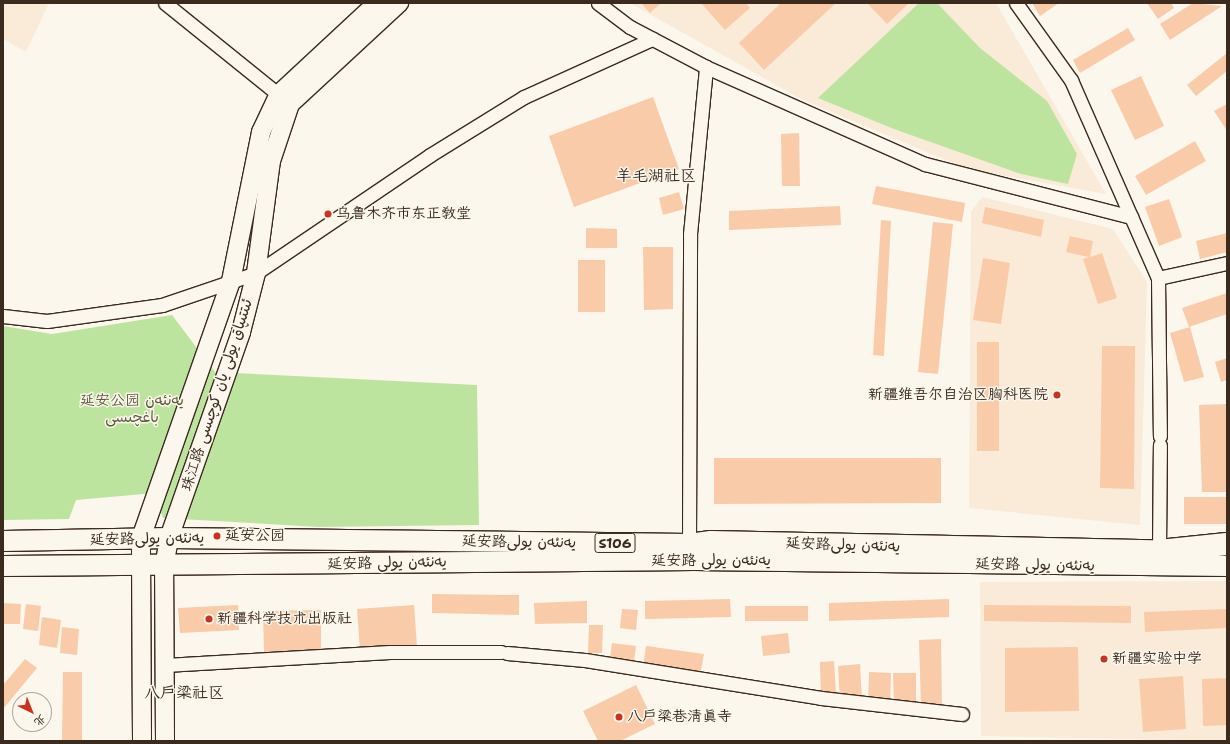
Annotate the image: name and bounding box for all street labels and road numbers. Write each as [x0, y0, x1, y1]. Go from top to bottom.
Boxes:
street label: 珠江路 ئىتتىپاق يولى يان كوچىسى [177, 297, 257, 493]
street label: 延安路يەنئەن يولى [90, 529, 204, 549]
road number: S106 [594, 531, 636, 555]
street label: 延安路يەنئەن يولى [462, 532, 576, 552]
street label: 延安路يەنئەن يولى [785, 534, 901, 556]
street label: 延安路 يەنئەن يولى [651, 552, 771, 570]
street label: 延安路 يەنئەن يولى [327, 553, 447, 573]
street label: 延安路 يەنئەن يولى [975, 555, 1095, 575]

